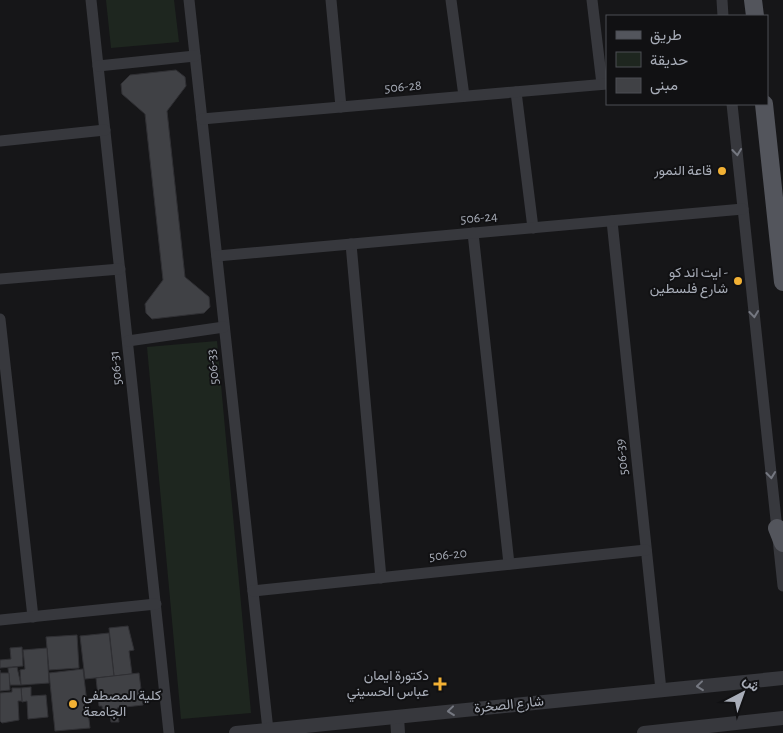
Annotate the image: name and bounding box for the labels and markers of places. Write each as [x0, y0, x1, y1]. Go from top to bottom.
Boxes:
place label: قاعة النمور [653, 164, 712, 179]
marker: قاعة النمور [716, 165, 728, 177]
place label: ايت اند كو - شارع فلسطين [650, 266, 728, 299]
marker: ايت اند كو - شارع فلسطين [732, 275, 744, 287]
place label: دكتورة ايمان عباس الحسيني [347, 669, 429, 703]
marker: دكتورة ايمان عباس الحسيني [433, 677, 447, 691]
place label: كلية المصطفى الجامعة [83, 689, 161, 720]
marker: كلية المصطفى الجامعة [67, 698, 79, 710]

